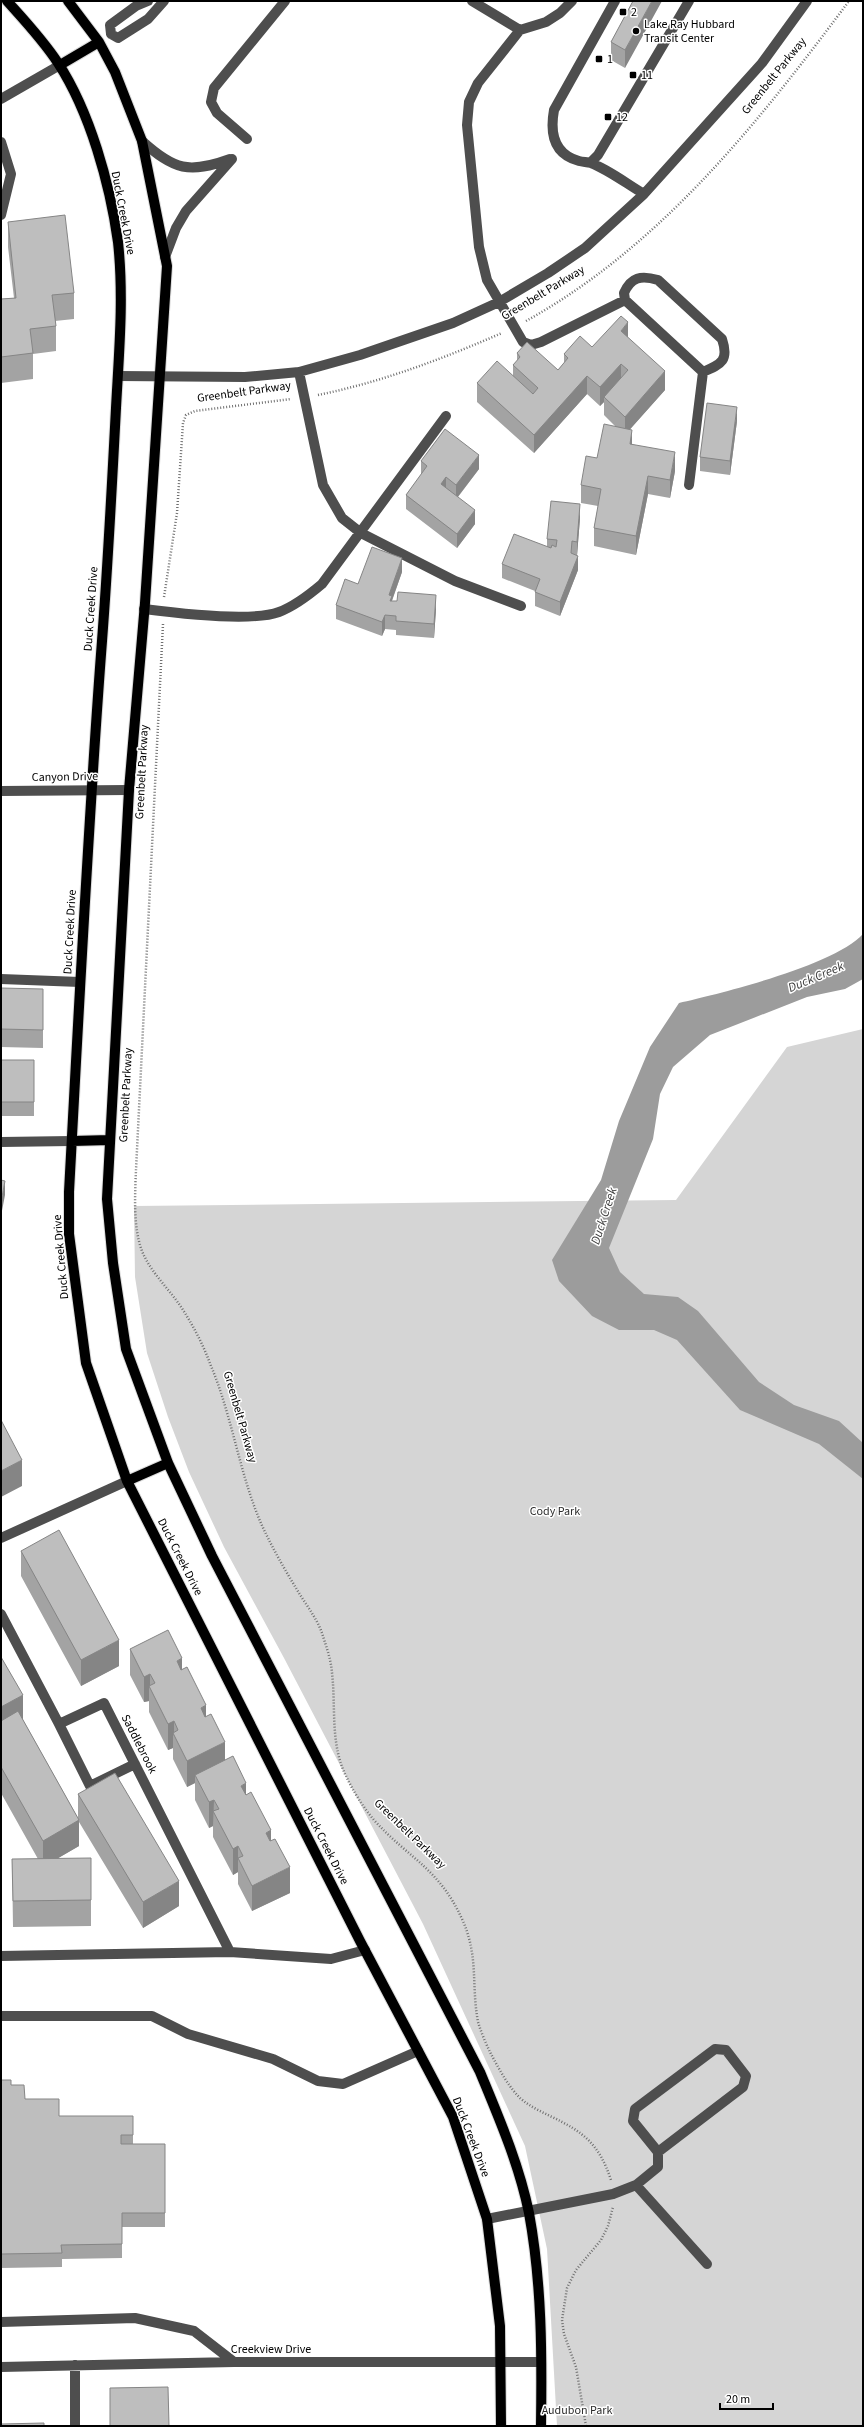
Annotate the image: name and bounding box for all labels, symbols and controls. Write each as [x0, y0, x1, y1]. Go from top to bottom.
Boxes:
place label: 2 [631, 4, 637, 21]
marker: 2 [618, 7, 628, 17]
place label: Lake Ray Hubbard Transit Center [644, 16, 735, 47]
marker: Lake Ray Hubbard Transit Center [631, 26, 641, 36]
street label: Greenbelt Parkway [738, 34, 811, 118]
place label: 1 [607, 51, 613, 68]
marker: 1 [594, 54, 604, 64]
place label: 11 [641, 67, 653, 84]
marker: 11 [628, 70, 638, 80]
place label: 12 [616, 109, 628, 126]
marker: 12 [603, 112, 613, 122]
street label: Duck Creek Drive [107, 170, 139, 256]
street label: Greenbelt Parkway [498, 261, 588, 325]
street label: Greenbelt Parkway [196, 377, 292, 407]
street label: Duck Creek Drive [80, 566, 102, 652]
street label: Greenbelt Parkway [131, 724, 153, 820]
street label: Canyon Drive [32, 768, 98, 786]
street label: Duck Creek Drive [59, 889, 81, 975]
water label: Duck Creek [785, 957, 847, 997]
street label: Greenbelt Parkway [115, 1047, 137, 1143]
water label: Duck Creek [586, 1184, 622, 1247]
street label: Duck Creek Drive [49, 1214, 73, 1300]
street label: Greenbelt Parkway [219, 1369, 261, 1465]
park label: Cody Park [530, 1503, 580, 1520]
street label: Duck Creek Drive [153, 1515, 207, 1599]
street label: Saddlebrook [117, 1711, 161, 1777]
street label: Greenbelt Parkway [370, 1795, 450, 1873]
street label: Duck Creek Drive [299, 1804, 353, 1888]
street label: Duck Creek Drive [448, 2094, 494, 2180]
street label: Creekview Drive [231, 2341, 311, 2358]
scale bar [720, 2385, 773, 2411]
text: 20 m [726, 2391, 750, 2408]
park label: Audubon Park [542, 2402, 612, 2419]

